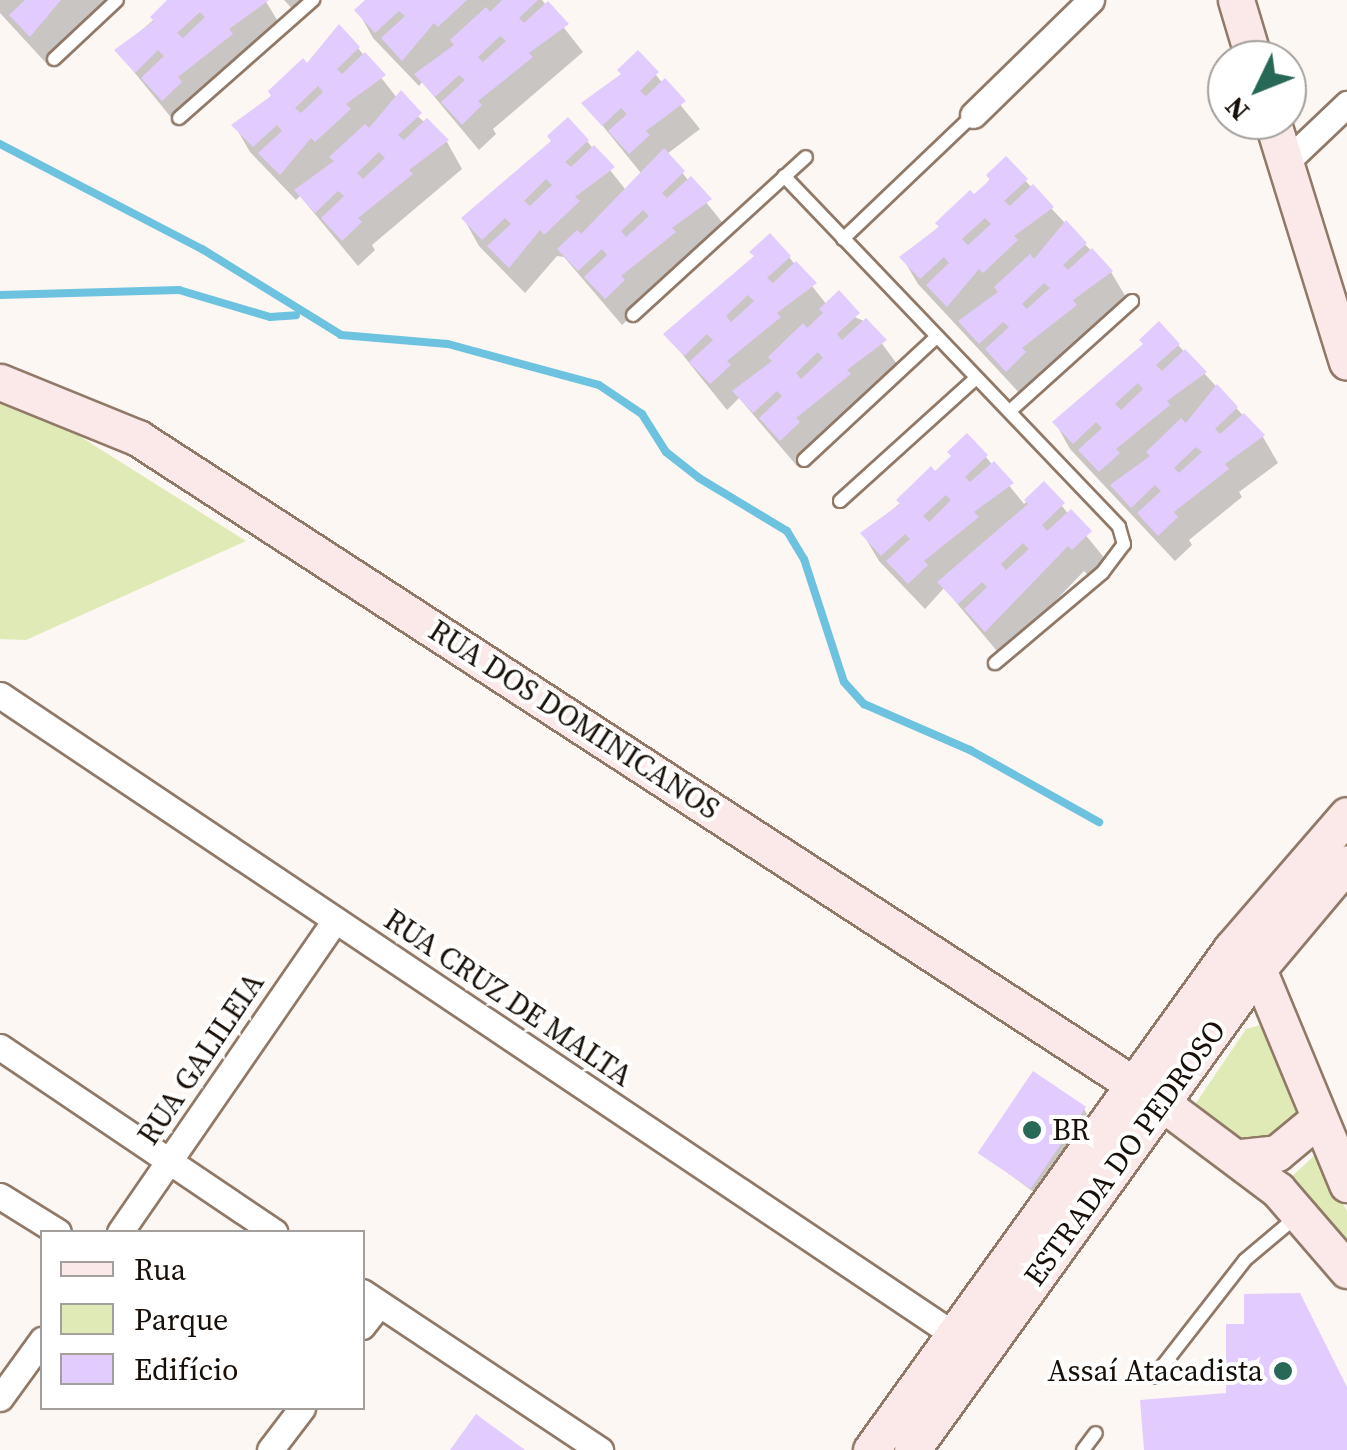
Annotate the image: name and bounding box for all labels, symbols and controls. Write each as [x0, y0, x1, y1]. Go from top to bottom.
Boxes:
north arrow [1207, 40, 1307, 140]
text: N [1216, 89, 1257, 130]
street label: RUA DOS DOMINICANOS [422, 613, 726, 827]
street label: RUA CRUZ DE MALTA [377, 902, 639, 1094]
street label: RUA GALILEIA [130, 966, 272, 1152]
street label: ESTRADA DO PEDROSO [1017, 1013, 1233, 1293]
place label: BR [1052, 1112, 1090, 1148]
marker: BR [1021, 1119, 1043, 1141]
legend [40, 1230, 365, 1410]
text: Rua [134, 1249, 186, 1290]
text: Parque [134, 1299, 228, 1340]
text: Edifício [134, 1349, 239, 1390]
place label: Assaí Atacadista [1048, 1353, 1263, 1389]
marker: Assaí Atacadista [1272, 1360, 1294, 1382]

